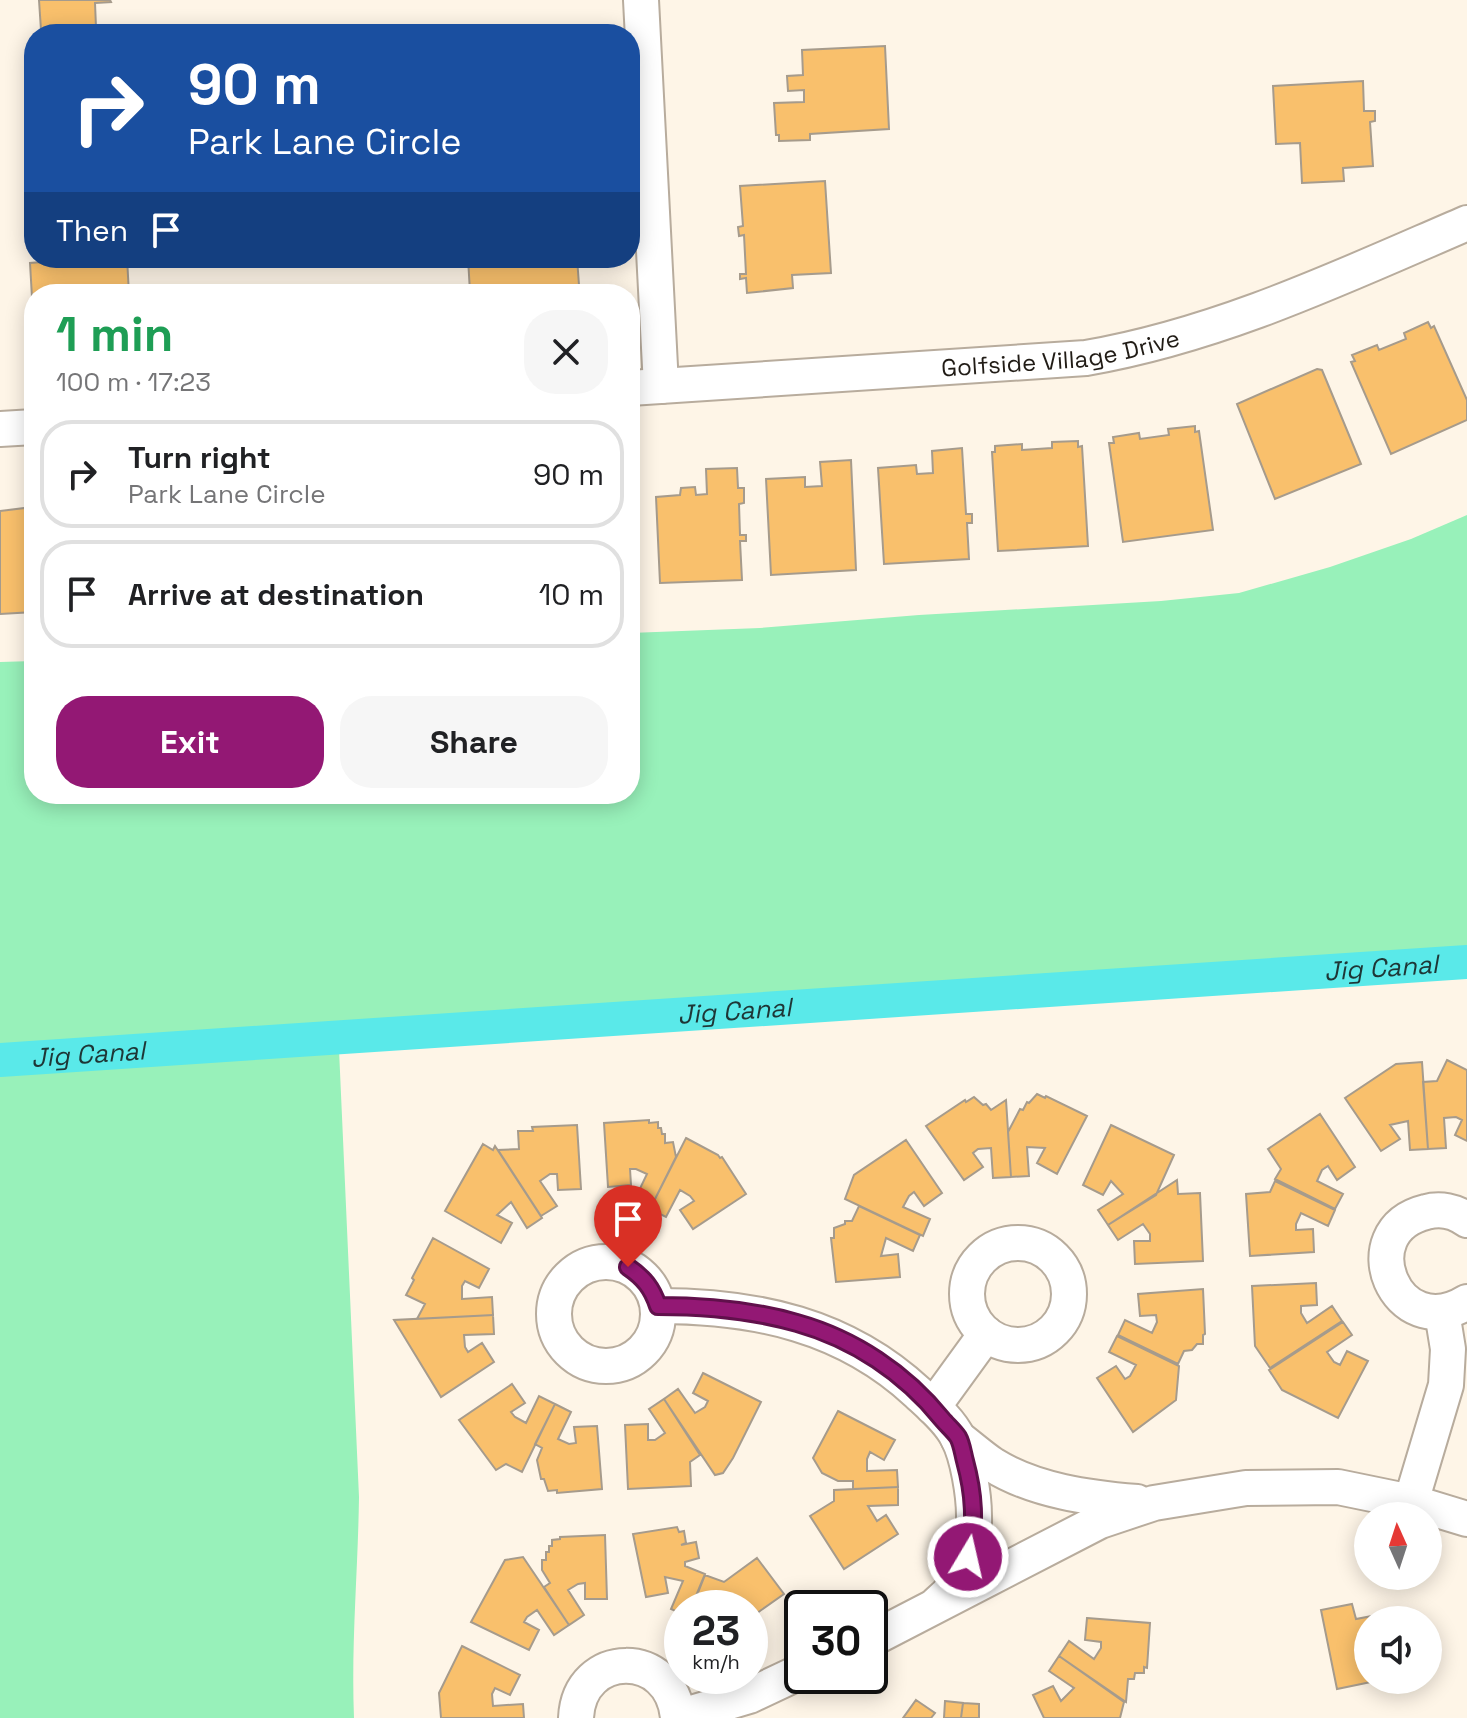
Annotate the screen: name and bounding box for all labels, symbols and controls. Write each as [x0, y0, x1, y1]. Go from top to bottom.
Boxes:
text: 90 m [188, 49, 321, 120]
icon: right [56, 56, 160, 160]
text: Park Lane Circle [188, 119, 462, 165]
icon: arrive [144, 208, 188, 252]
text: Then [56, 211, 128, 250]
text: 1 min [56, 304, 173, 365]
button: close [524, 310, 608, 394]
street label: Golfside Village Drive [940, 322, 1183, 383]
text: 100 m · 17:23 [56, 365, 211, 399]
text: Turn right [128, 438, 271, 477]
icon: right [60, 452, 104, 496]
text: 90 m [533, 455, 604, 494]
text: Park Lane Circle [128, 477, 326, 511]
icon: arrive [60, 572, 104, 616]
text: Arrive at destination [128, 575, 424, 614]
text: 10 m [539, 575, 604, 614]
button: Exit [56, 696, 324, 788]
button: Share [340, 696, 608, 788]
water label: Jig Canal [1323, 947, 1442, 989]
water label: Jig Canal [676, 990, 795, 1032]
water label: Jig Canal [30, 1033, 149, 1075]
pin [594, 1185, 662, 1267]
icon: arrive [606, 1197, 650, 1241]
north arrow [1354, 1502, 1442, 1590]
map controls [1354, 1502, 1442, 1694]
position arrow [926, 1515, 1010, 1599]
speed limit sign: 30 [784, 1590, 888, 1694]
text: 23 [692, 1606, 740, 1657]
button: sound [1354, 1606, 1442, 1694]
text: km/h [692, 1649, 740, 1675]

